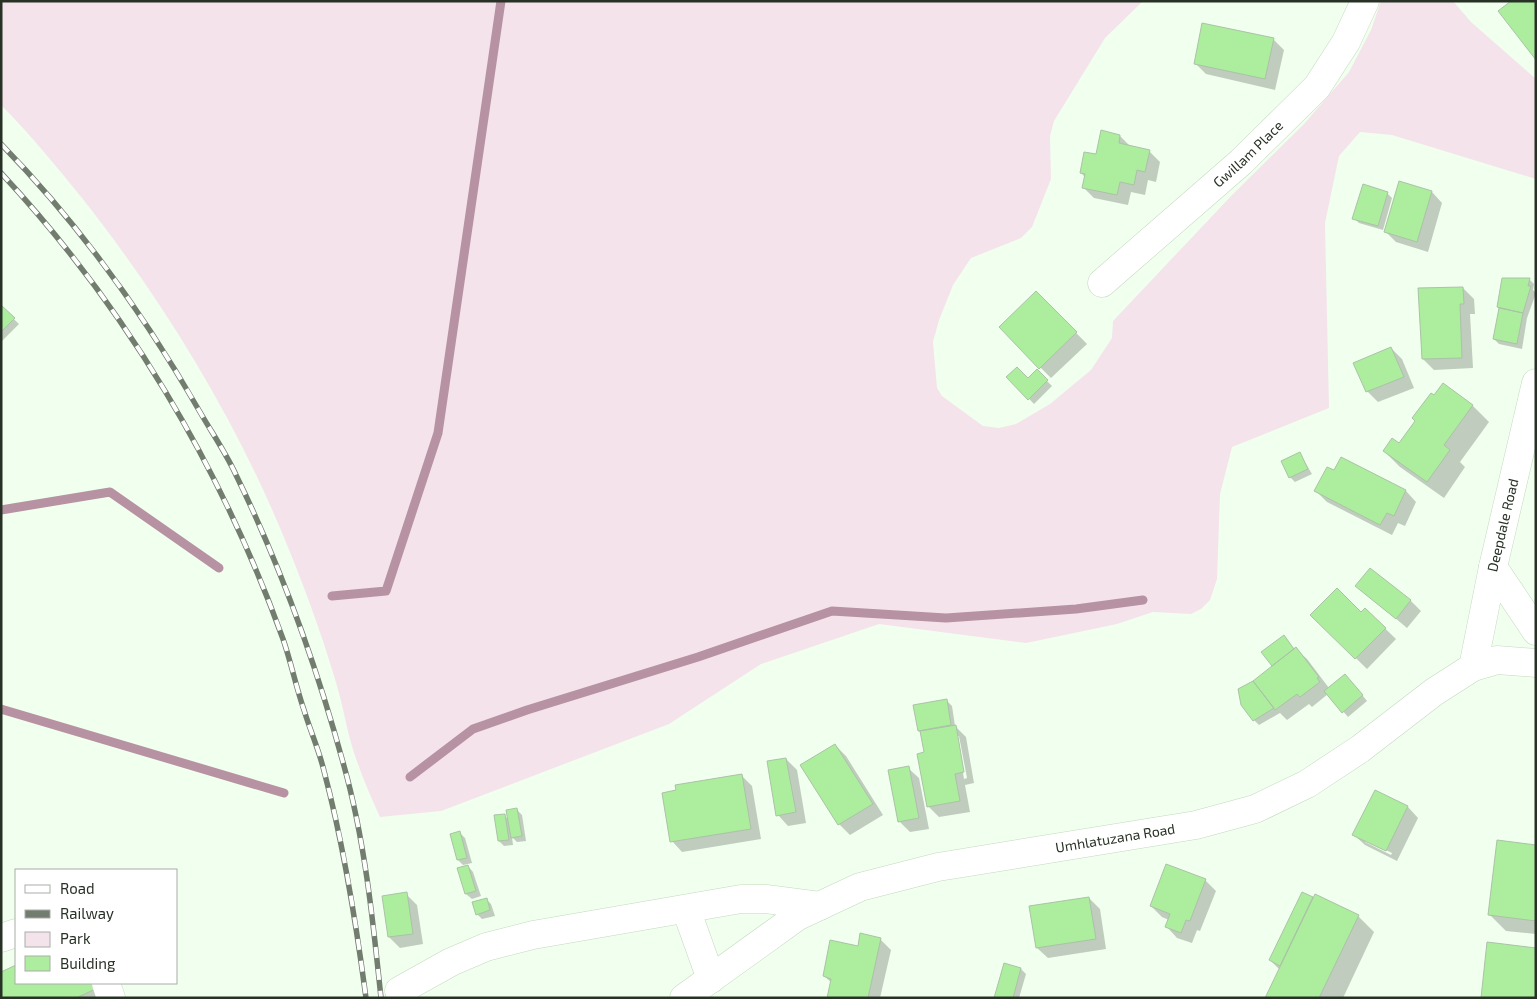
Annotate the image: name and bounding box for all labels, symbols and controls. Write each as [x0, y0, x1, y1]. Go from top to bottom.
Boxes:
street label: Gwillam Place [1209, 117, 1286, 190]
street label: Deepdale Road [1483, 477, 1521, 573]
street label: Umhlatuzana Road [1054, 820, 1176, 856]
legend [15, 869, 178, 984]
text: Road [60, 879, 95, 897]
text: Railway [60, 904, 114, 922]
text: Park [60, 929, 91, 947]
text: Building [60, 954, 116, 972]

